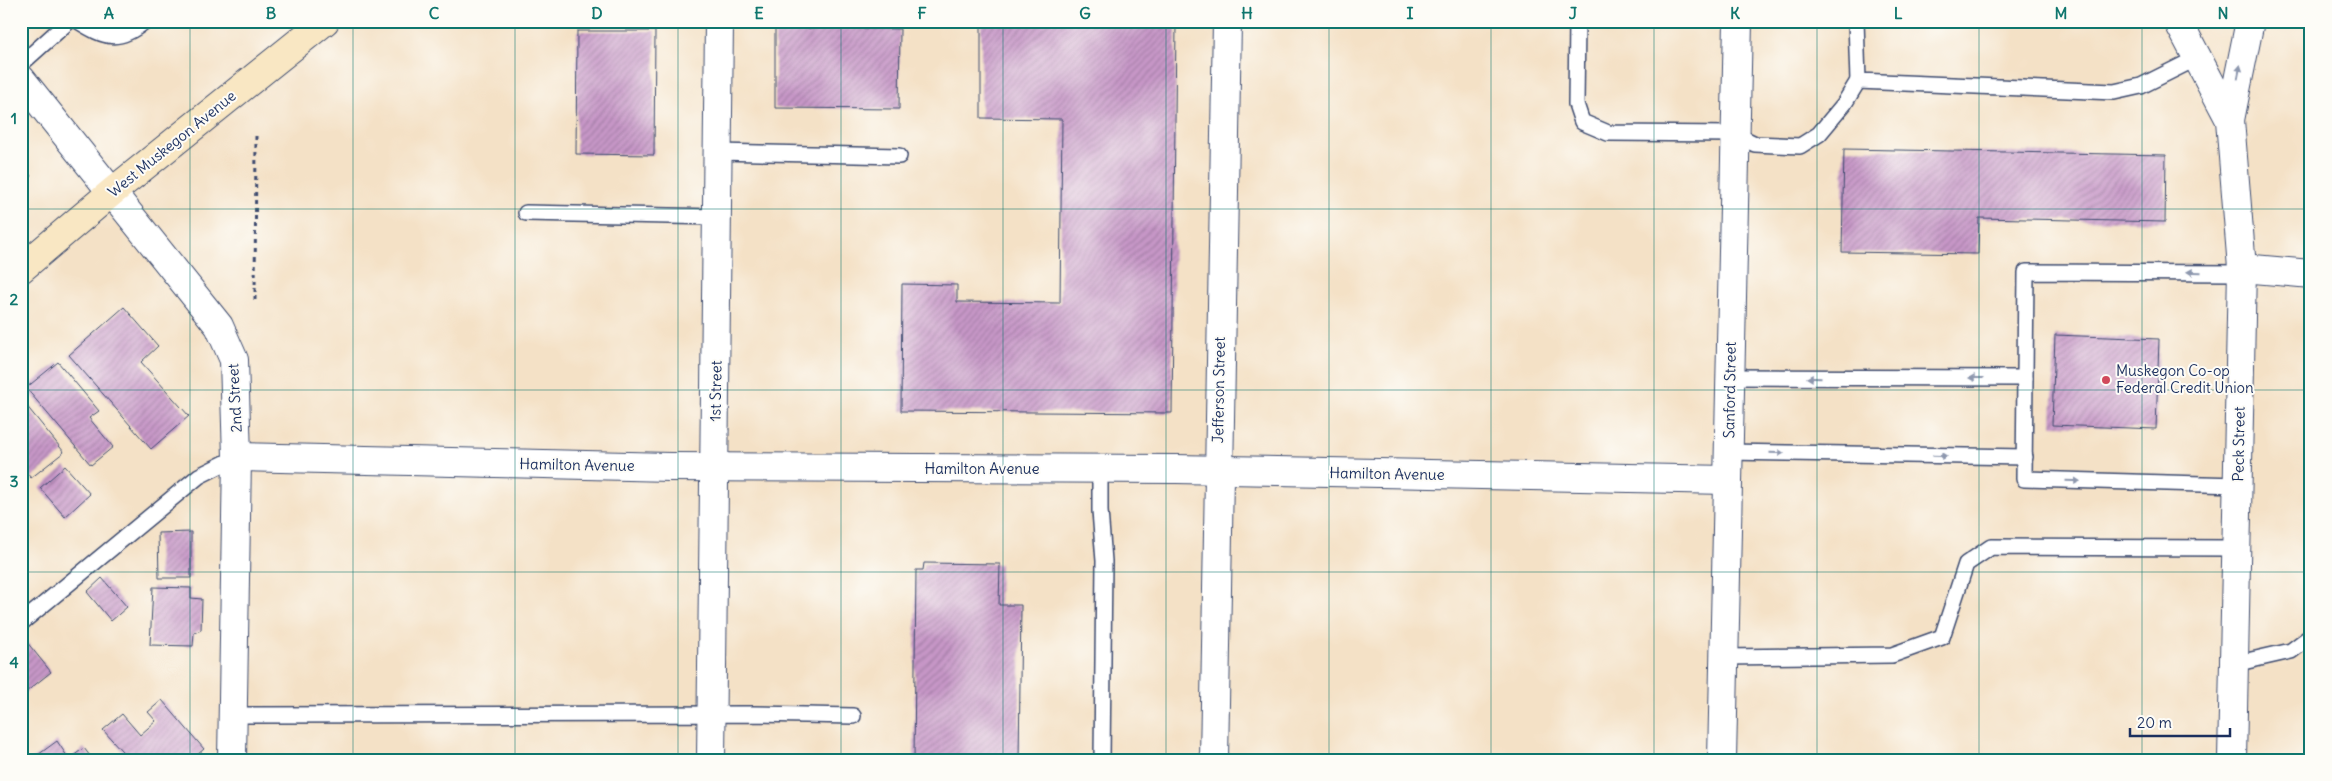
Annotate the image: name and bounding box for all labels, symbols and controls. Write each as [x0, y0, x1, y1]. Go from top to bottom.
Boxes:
text: A [104, 3, 114, 23]
text: B [266, 3, 277, 23]
text: C [429, 3, 440, 23]
text: D [591, 3, 603, 23]
text: E [754, 3, 764, 23]
text: F [917, 3, 927, 23]
text: G [1079, 3, 1091, 23]
text: H [1241, 3, 1253, 23]
text: I [1407, 3, 1414, 23]
text: J [1569, 3, 1578, 23]
text: K [1730, 3, 1740, 23]
text: L [1894, 3, 1903, 23]
text: M [2055, 3, 2068, 23]
text: N [2217, 3, 2229, 23]
one-way arrow [2236, 63, 2244, 79]
street label: West Muskegon Avenue [104, 86, 240, 201]
text: 1 [11, 108, 17, 128]
one-way arrow [2185, 268, 2201, 276]
text: 2 [10, 289, 19, 309]
street label: Jefferson Street [1208, 336, 1229, 444]
street label: Sanford Street [1719, 341, 1740, 439]
street label: 1st Street [705, 360, 726, 422]
place label: Muskegon Co-op Federal Credit Union [2116, 361, 2254, 397]
street label: 2nd Street [223, 363, 246, 433]
one-way arrow [1806, 374, 1822, 382]
one-way arrow [1968, 374, 1984, 382]
marker: Muskegon Co-op Federal Credit Union [2100, 374, 2112, 386]
street label: Peck Street [2228, 406, 2249, 482]
one-way arrow [1769, 449, 1785, 457]
one-way arrow [1932, 452, 1948, 460]
street label: Hamilton Avenue [519, 454, 635, 475]
street label: Hamilton Avenue [924, 459, 1040, 478]
street label: Hamilton Avenue [1329, 463, 1445, 484]
text: 3 [9, 471, 19, 491]
one-way arrow [2065, 477, 2081, 485]
text: 4 [9, 652, 19, 672]
scale bar [2130, 706, 2230, 738]
text: 20 m [2137, 713, 2172, 732]

